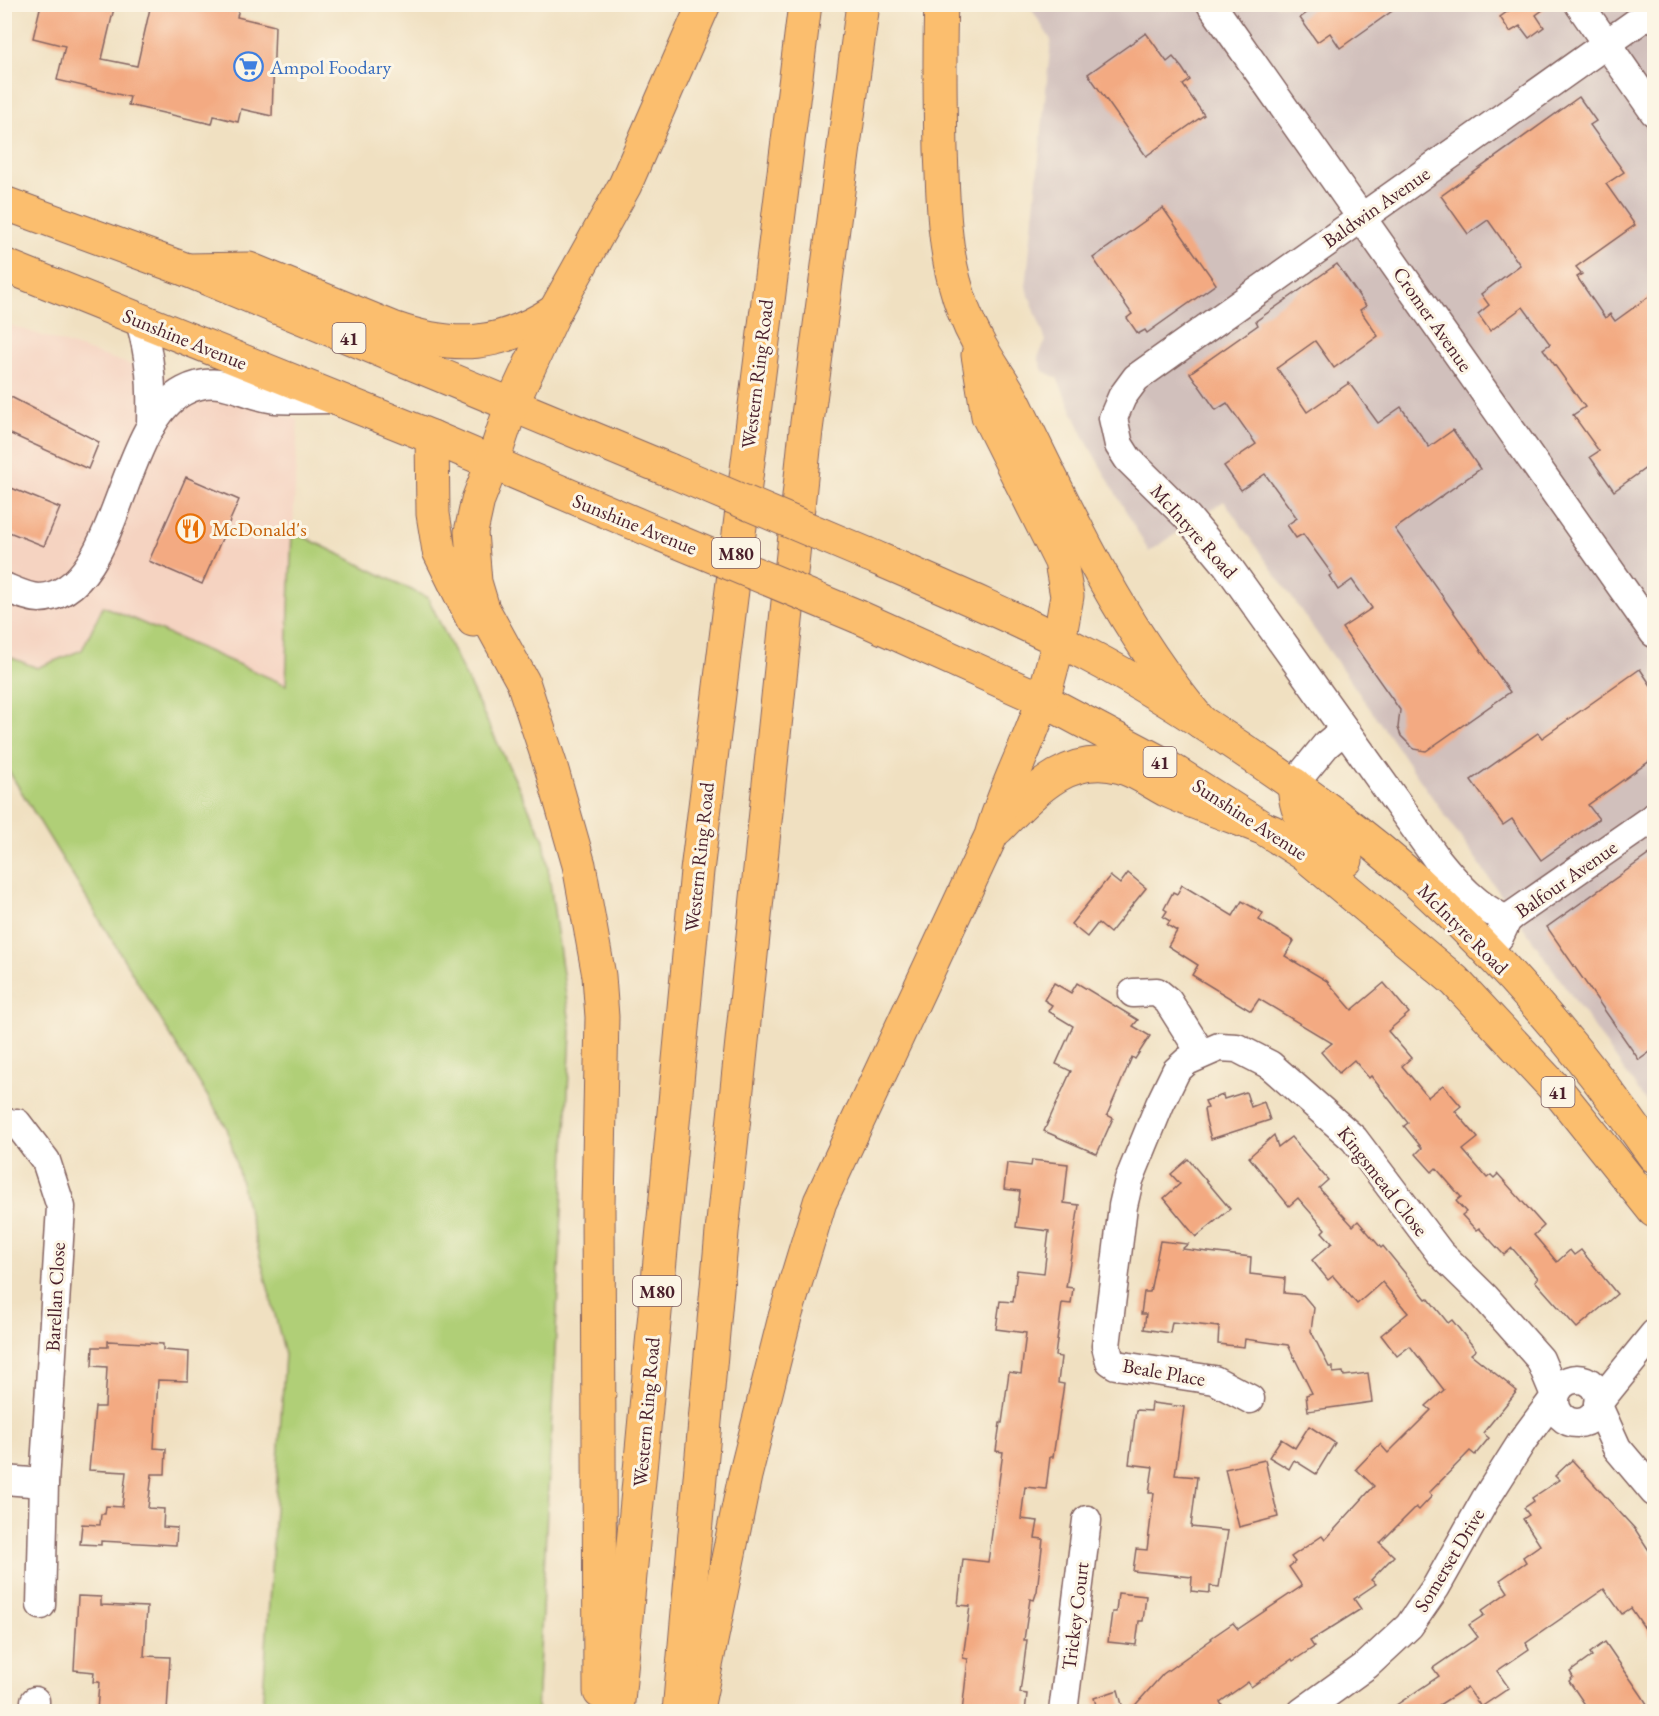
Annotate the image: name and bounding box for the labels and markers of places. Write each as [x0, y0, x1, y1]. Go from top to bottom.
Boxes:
supermarket icon: Ampol Foodary [233, 51, 265, 83]
place label: Ampol Foodary [269, 54, 391, 80]
restaurant icon: McDonald's [175, 513, 207, 545]
place label: McDonald's [212, 516, 307, 542]

